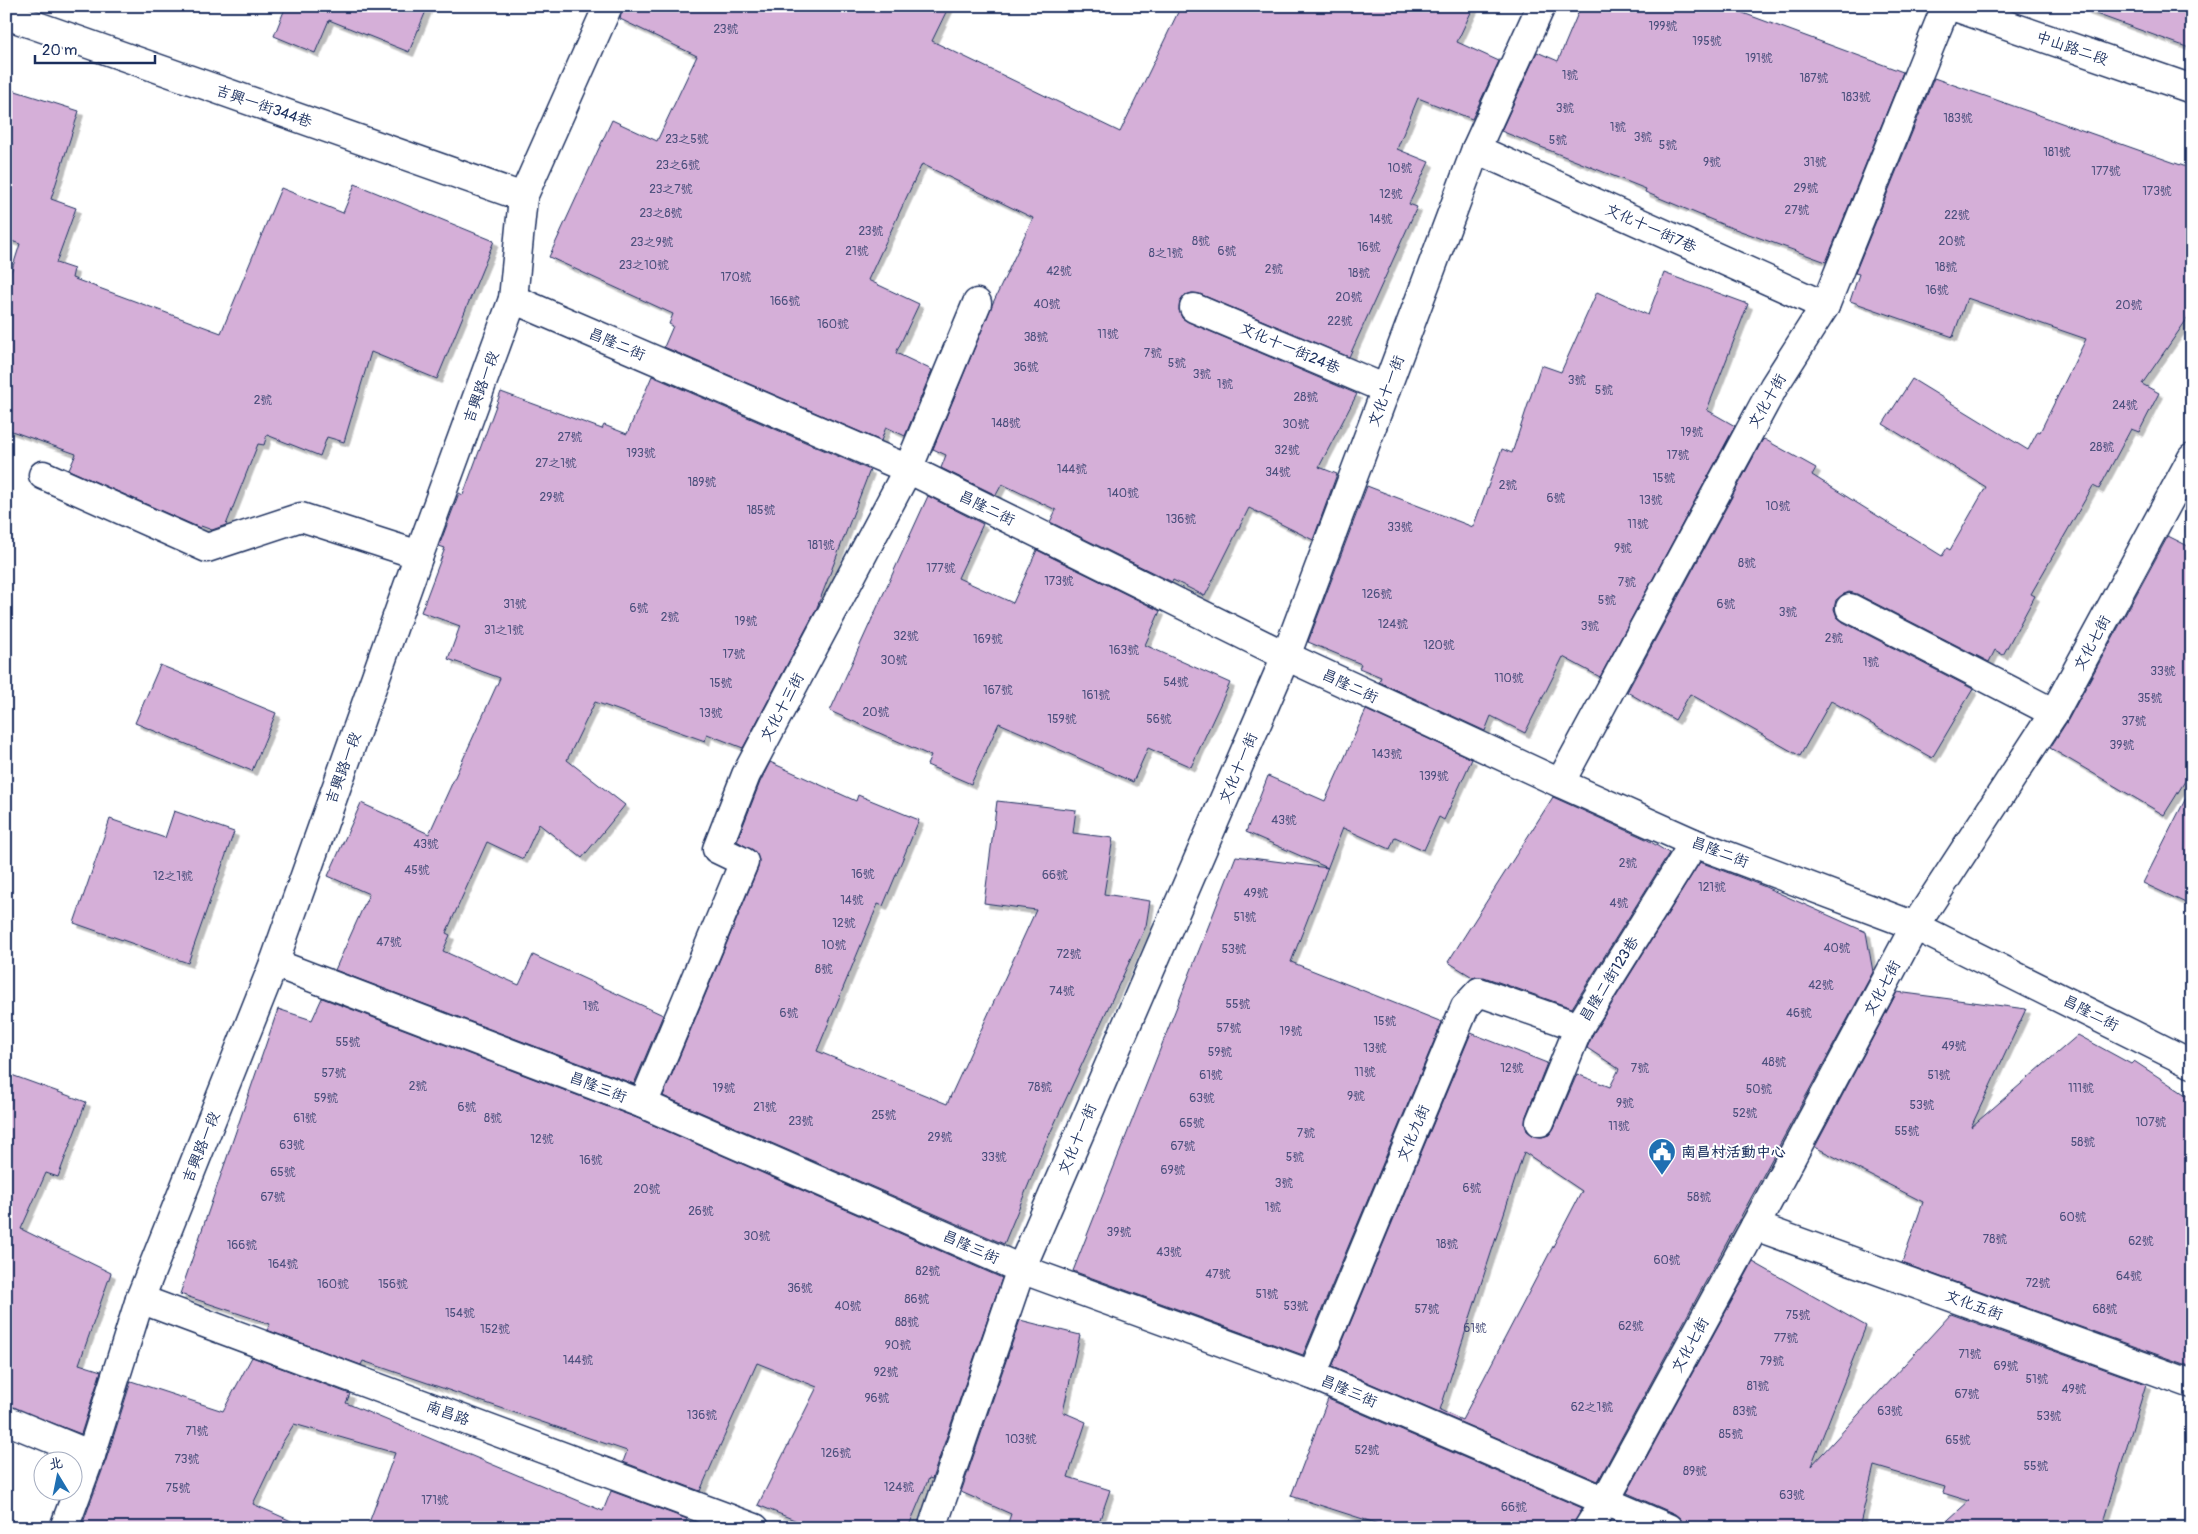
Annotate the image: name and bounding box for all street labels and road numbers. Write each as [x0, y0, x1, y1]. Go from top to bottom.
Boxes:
street label: 中山路二段 [2033, 27, 2110, 70]
street label: 吉興一街344巷 [213, 81, 315, 132]
street label: 文化十一街7巷 [1602, 200, 1699, 257]
street label: 文化十一街24巷 [1237, 319, 1343, 378]
street label: 昌隆二街 [585, 324, 648, 365]
street label: 吉興路一段 [460, 349, 503, 426]
street label: 文化十一街 [1364, 353, 1409, 430]
street label: 文化十街 [1744, 371, 1791, 432]
street label: 昌隆二街 [956, 487, 1018, 530]
street label: 文化七街 [2070, 612, 2115, 674]
street label: 昌隆二街 [1319, 665, 1381, 708]
street label: 文化十三街 [756, 670, 808, 745]
street label: 吉興路一段 [322, 730, 365, 807]
street label: 文化十一街 [1215, 730, 1262, 806]
street label: 昌隆二街 [1688, 833, 1751, 872]
street label: 昌隆二街123巷 [1576, 933, 1643, 1026]
street label: 文化七街 [1860, 957, 1905, 1019]
street label: 昌隆二街 [2060, 991, 2122, 1036]
street label: 昌隆三街 [566, 1068, 629, 1107]
street label: 文化十一街 [1054, 1101, 1101, 1177]
street label: 文化九街 [1393, 1102, 1434, 1165]
street label: 吉興路一段 [179, 1109, 224, 1186]
street label: 昌隆三街 [940, 1227, 1002, 1268]
street label: 文化五街 [1942, 1286, 2005, 1325]
street label: 文化七街 [1668, 1314, 1713, 1376]
street label: 昌隆三街 [1317, 1371, 1380, 1412]
street label: 南昌路 [423, 1397, 472, 1430]

